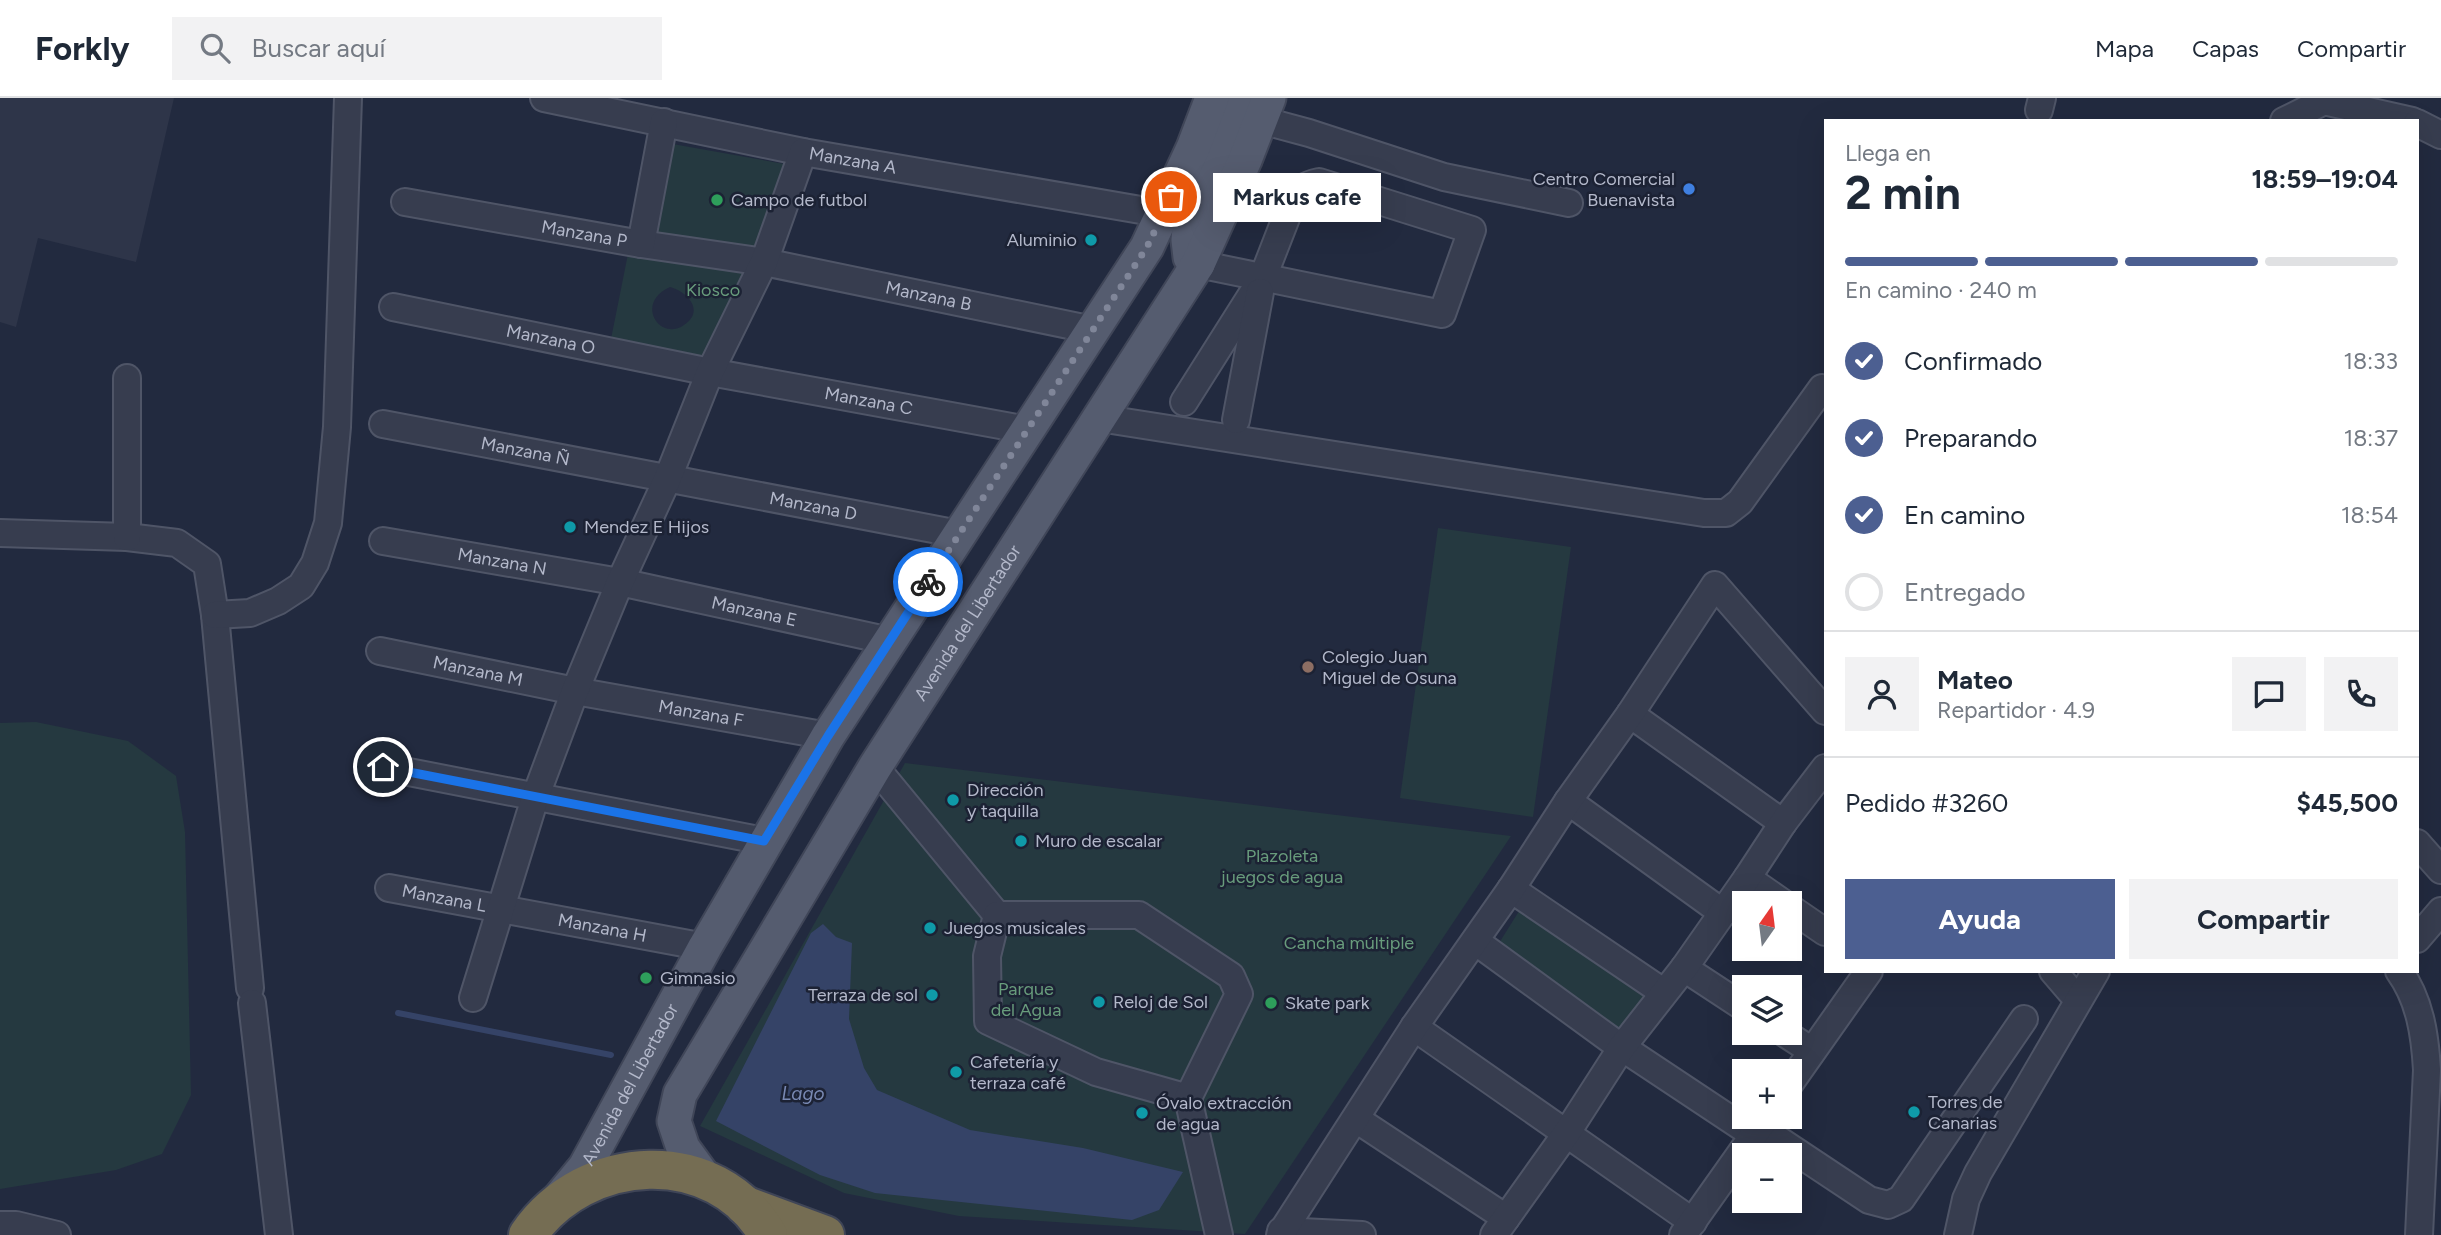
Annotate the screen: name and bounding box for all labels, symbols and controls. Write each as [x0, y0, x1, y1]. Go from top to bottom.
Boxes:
search box [172, 17, 662, 80]
text: Forkly [35, 29, 130, 68]
icon: search [196, 29, 234, 67]
text: Buscar aquí [252, 32, 385, 64]
text: Mapa [2095, 34, 2154, 63]
text: Capas [2192, 34, 2259, 63]
text: Compartir [2297, 34, 2406, 63]
text: Llega en [1845, 139, 1931, 167]
street label: Manzana A [807, 142, 898, 179]
text: 18:59–19:04 [2252, 163, 2398, 195]
text: 2 min [1845, 165, 1961, 221]
pin [1141, 167, 1201, 227]
place label: Centro Comercial Buenavista [1533, 168, 1675, 211]
callout: Markus cafe [1213, 172, 1381, 222]
icon: bag [1152, 178, 1190, 216]
marker: Centro Comercial Buenavista [1681, 181, 1697, 197]
text: Markus cafe [1233, 183, 1361, 211]
place label: Campo de futbol [731, 189, 867, 211]
marker: Campo de futbol [709, 192, 725, 208]
street label: Manzana P [540, 215, 629, 252]
place label: Aluminio [1007, 229, 1077, 251]
marker: Aluminio [1083, 232, 1099, 248]
street label: Manzana B [884, 276, 973, 316]
text: En camino · 240 m [1845, 276, 2037, 304]
park label: Kiosco [686, 279, 740, 301]
street label: Manzana O [504, 320, 597, 359]
icon: check [1845, 342, 1883, 380]
text: Confirmado [1904, 345, 2042, 377]
text: 18:33 [2344, 347, 2398, 375]
street label: Manzana C [823, 382, 915, 420]
icon: check [1845, 419, 1883, 457]
text: Preparando [1904, 422, 2037, 454]
text: 18:37 [2344, 424, 2398, 452]
street label: Manzana Ñ [479, 432, 572, 470]
street label: Manzana D [768, 487, 859, 525]
icon: check [1845, 496, 1883, 534]
text: En camino [1904, 499, 2025, 531]
text: 18:54 [2341, 501, 2398, 529]
place label: Mendez E Hijos [584, 516, 709, 538]
marker: Mendez E Hijos [562, 519, 578, 535]
street label: Avenida del Libertador [909, 541, 1026, 705]
street label: Manzana N [456, 543, 549, 580]
courier [893, 547, 963, 617]
icon: bike [909, 563, 947, 601]
text: Entregado [1904, 576, 2026, 608]
street label: Manzana E [710, 591, 799, 631]
place label: Colegio Juan Miguel de Osuna [1322, 646, 1457, 689]
street label: Manzana M [431, 651, 525, 691]
button: person [1845, 657, 1919, 731]
button: chat [2232, 657, 2306, 731]
button: phone [2324, 657, 2398, 731]
marker: Colegio Juan Miguel de Osuna [1300, 659, 1316, 675]
text: Mateo [1937, 664, 2013, 696]
street label: Manzana F [657, 695, 745, 732]
text: Repartidor · 4.9 [1937, 696, 2095, 724]
pin [353, 737, 413, 797]
icon: home [364, 748, 402, 786]
place label: Dirección y taquilla [967, 779, 1044, 822]
text: Pedido #3260 [1845, 787, 2008, 819]
text: $45,500 [2297, 787, 2398, 819]
marker: Dirección y taquilla [945, 792, 961, 808]
place label: Muro de escalar [1035, 830, 1162, 852]
marker: Muro de escalar [1013, 833, 1029, 849]
park label: Plazoleta juegos de agua [1220, 845, 1343, 888]
button: Ayuda [1845, 879, 2115, 959]
button: Compartir [2129, 879, 2398, 959]
street label: Manzana L [400, 880, 489, 917]
north arrow [1732, 891, 1802, 961]
map controls [1732, 891, 1802, 1213]
street label: Manzana H [556, 909, 648, 947]
place label: Juegos musicales [944, 917, 1086, 939]
marker: Juegos musicales [922, 920, 938, 936]
park label: Cancha múltiple [1284, 932, 1414, 954]
place label: Gimnasio [660, 967, 735, 989]
marker: Gimnasio [638, 970, 654, 986]
button: layers [1732, 975, 1802, 1045]
park label: Parque del Agua [991, 978, 1061, 1021]
place label: Terraza de sol [808, 984, 918, 1006]
marker: Terraza de sol [924, 987, 940, 1003]
place label: Reloj de Sol [1113, 991, 1208, 1013]
place label: Skate park [1285, 992, 1370, 1014]
marker: Reloj de Sol [1091, 994, 1107, 1010]
marker: Skate park [1263, 995, 1279, 1011]
street label: Avenida del Libertador [577, 1000, 683, 1169]
place label: Cafetería y terraza café [970, 1051, 1066, 1094]
button: + [1732, 1059, 1802, 1129]
marker: Cafetería y terraza café [948, 1064, 964, 1080]
water label: Lago [781, 1082, 825, 1105]
place label: Torres de Canarias [1928, 1091, 2003, 1134]
place label: Óvalo extracción de agua [1156, 1092, 1292, 1135]
marker: Torres de Canarias [1906, 1104, 1922, 1120]
marker: Óvalo extracción de agua [1134, 1105, 1150, 1121]
button: − [1732, 1143, 1802, 1213]

